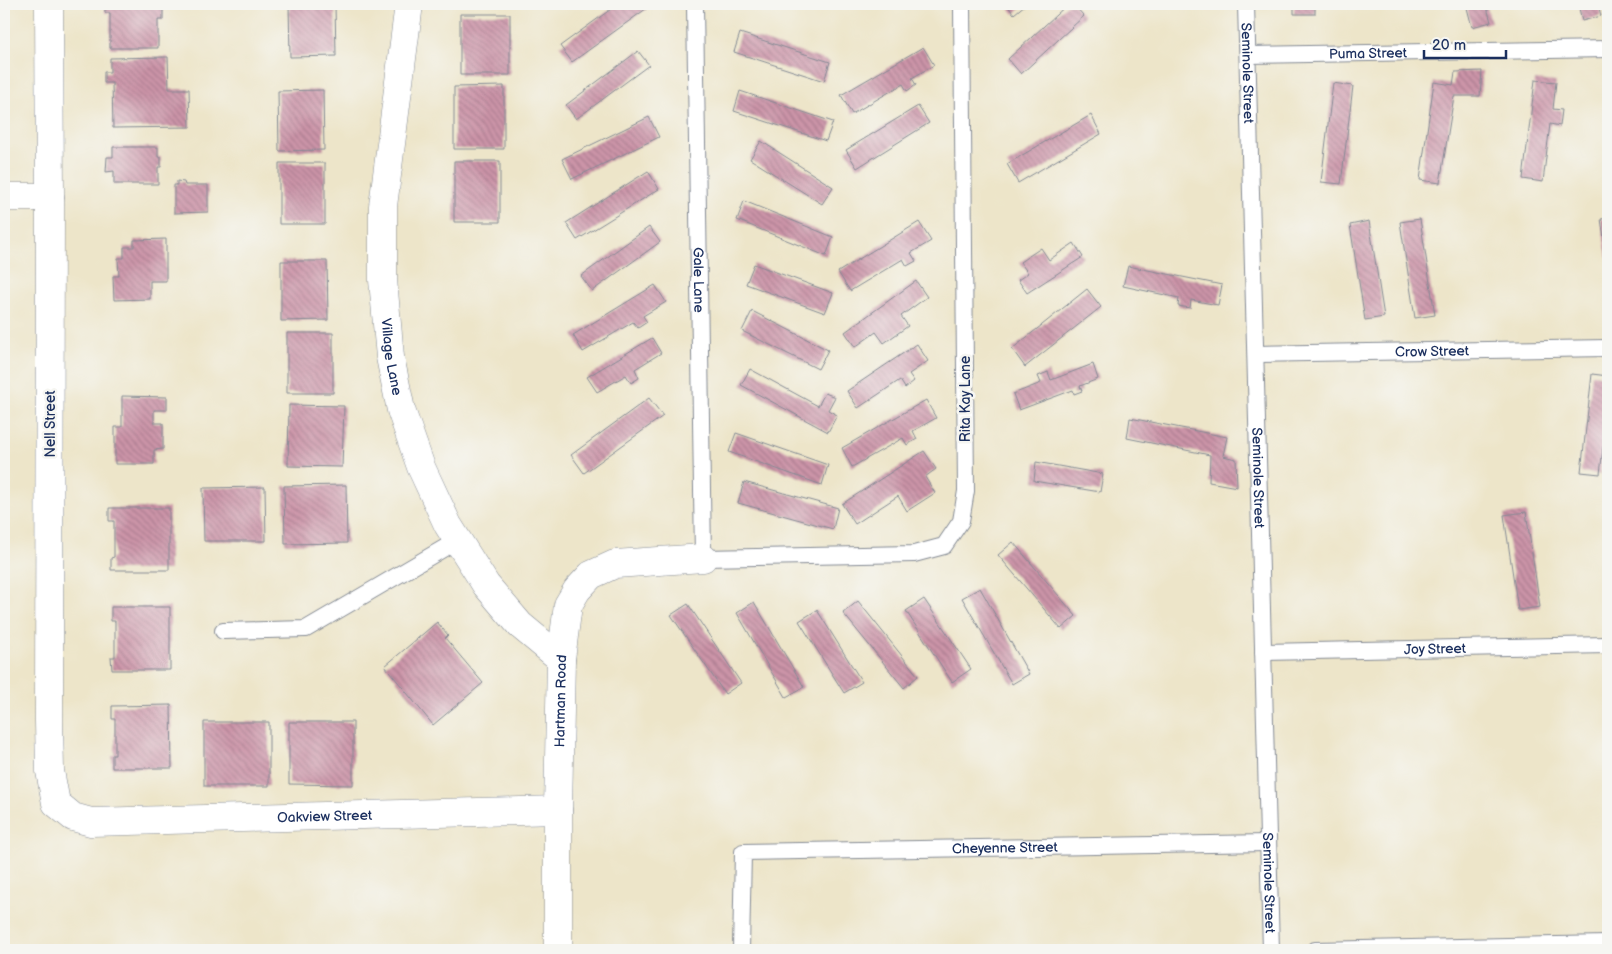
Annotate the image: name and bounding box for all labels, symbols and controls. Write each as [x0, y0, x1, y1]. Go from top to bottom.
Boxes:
street label: Seminole Street [1237, 22, 1257, 124]
scale bar [1424, 28, 1507, 60]
text: 20 m [1432, 36, 1466, 55]
street label: Puma Street [1329, 44, 1408, 63]
street label: Gale Lane [690, 247, 707, 313]
street label: Village Lane [378, 317, 406, 397]
street label: Crow Street [1395, 342, 1470, 361]
street label: Rita Kay Lane [957, 356, 974, 442]
street label: Nell Street [42, 390, 59, 458]
street label: Seminole Street [1248, 427, 1268, 529]
street label: Joy Street [1404, 640, 1467, 658]
street label: Hartman Road [551, 654, 570, 748]
street label: Oakview Street [277, 807, 373, 826]
street label: Seminole Street [1259, 832, 1279, 934]
street label: Cheyenne Street [952, 839, 1059, 857]

